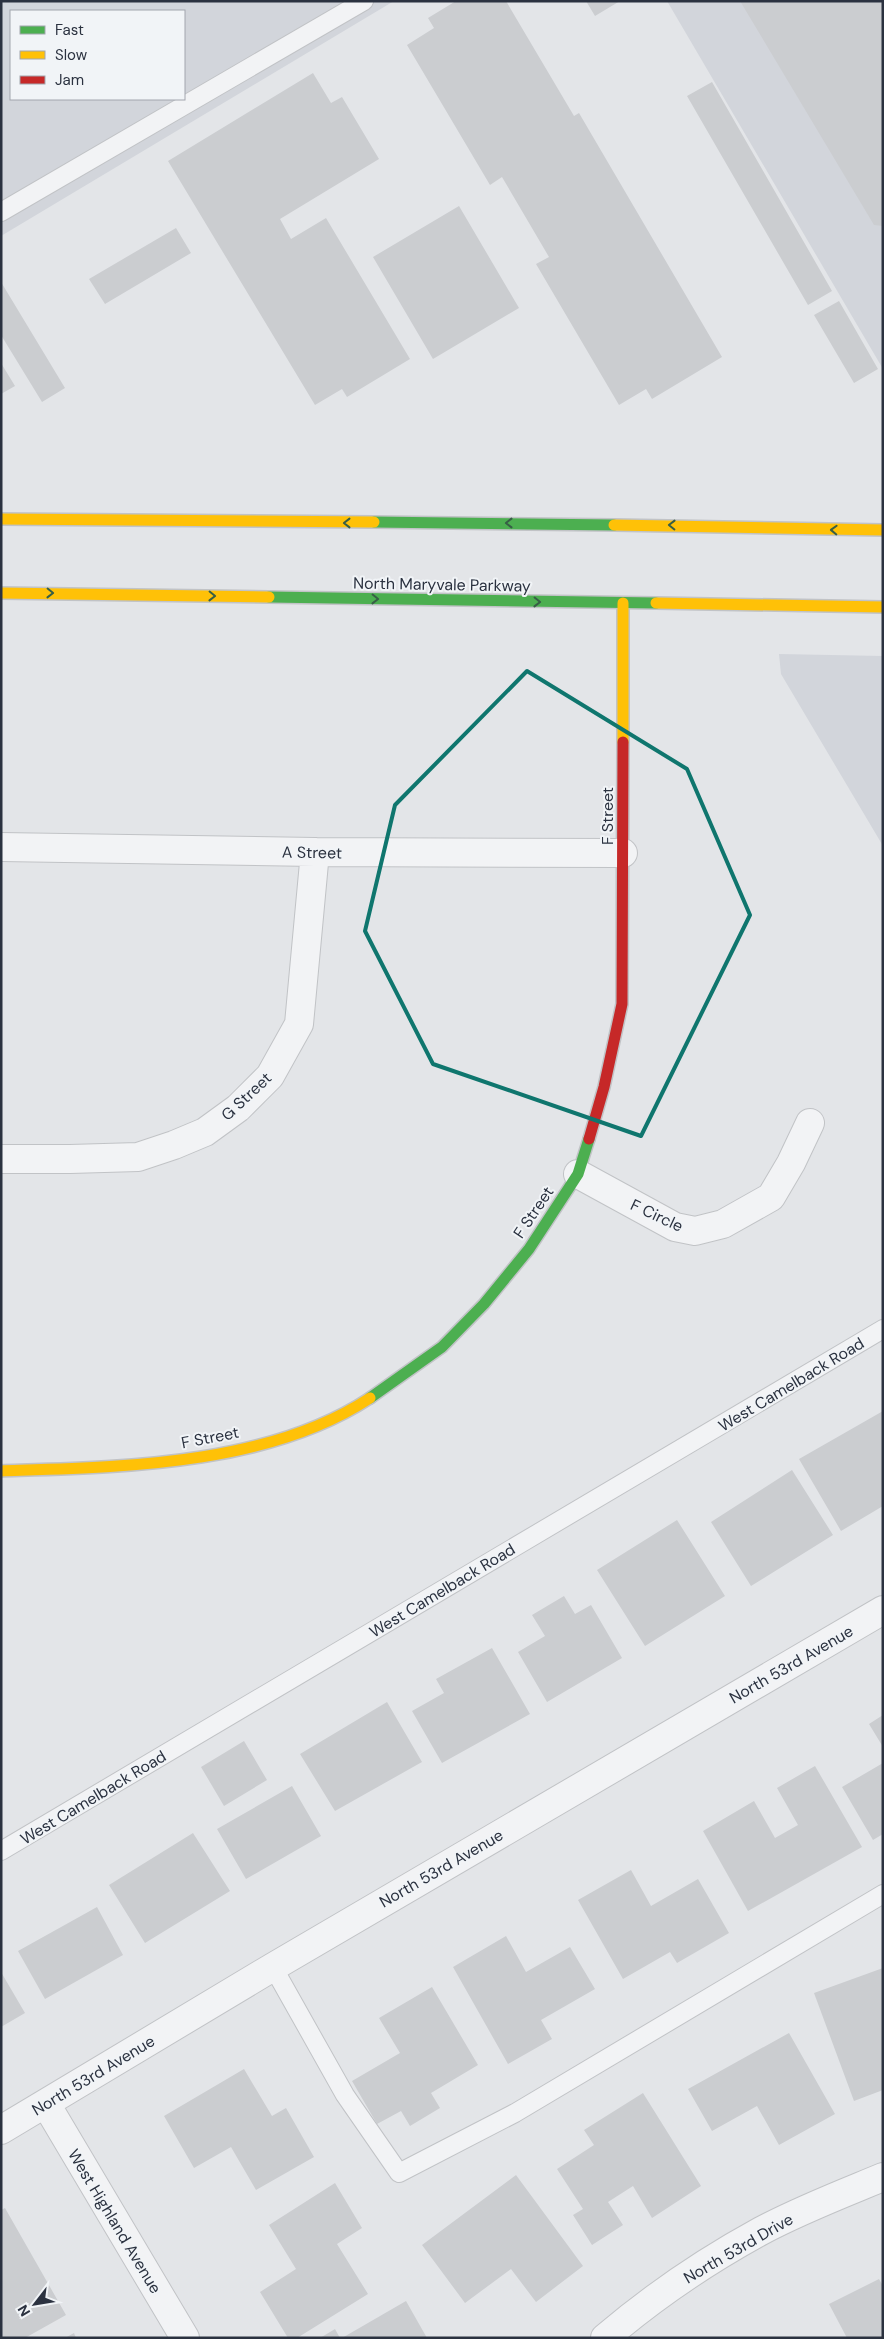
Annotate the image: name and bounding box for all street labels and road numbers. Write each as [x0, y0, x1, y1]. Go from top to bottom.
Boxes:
street label: North Maryvale Parkway [353, 572, 531, 597]
street label: F Street [597, 787, 618, 845]
street label: A Street [282, 841, 342, 864]
street label: G Street [217, 1068, 276, 1125]
street label: F Street [508, 1182, 558, 1242]
street label: F Circle [627, 1194, 686, 1237]
street label: West Camelback Road [714, 1333, 868, 1436]
street label: F Street [180, 1422, 241, 1453]
street label: West Camelback Road [365, 1539, 519, 1642]
street label: North 53rd Avenue [726, 1620, 857, 1708]
street label: West Camelback Road [16, 1746, 170, 1849]
street label: North 53rd Avenue [376, 1824, 507, 1912]
street label: North 53rd Avenue [28, 2030, 159, 2120]
street label: West Highland Avenue [63, 2145, 166, 2297]
street label: North 53rd Drive [680, 2209, 797, 2288]

